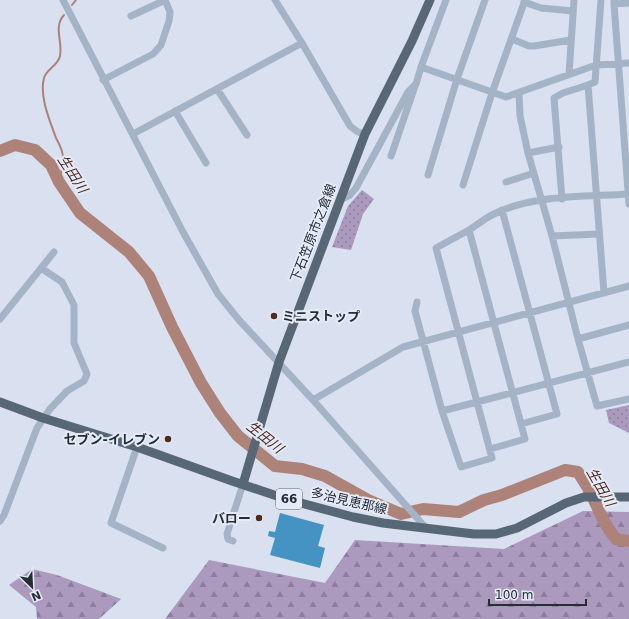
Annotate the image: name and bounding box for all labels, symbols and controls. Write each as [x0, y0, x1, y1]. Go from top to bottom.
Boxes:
water label: 生田川 [55, 152, 92, 198]
street label: 下石笠原市之倉線 [287, 182, 339, 284]
place label: ミニストップ [282, 309, 360, 324]
marker: ミニストップ [269, 311, 279, 321]
water label: 生田川 [244, 418, 288, 458]
place label: セブン-イレブン [64, 432, 160, 447]
marker: セブン-イレブン [163, 434, 173, 444]
water label: 生田川 [584, 465, 619, 511]
street label: 多治見恵那線 [309, 485, 389, 517]
road number: 66 [276, 489, 302, 509]
place label: バロー [212, 511, 251, 526]
marker: バロー [254, 513, 264, 523]
north arrow [12, 567, 52, 607]
scale bar [489, 581, 586, 607]
text: N [29, 588, 43, 603]
text: 100 m [495, 588, 533, 602]

